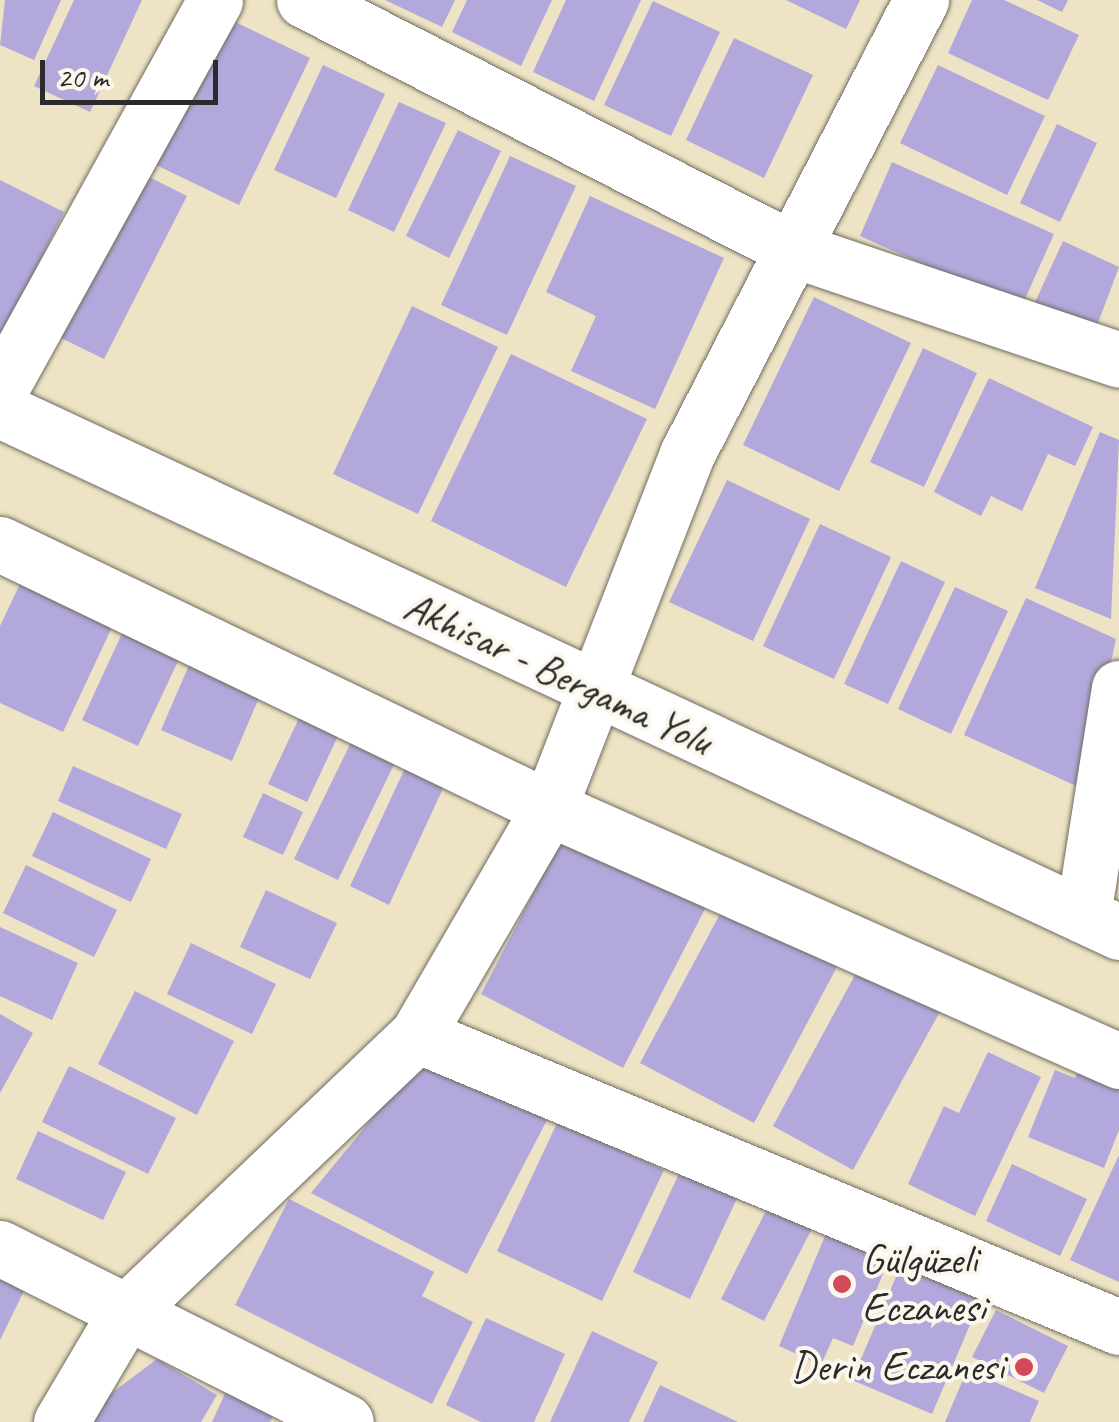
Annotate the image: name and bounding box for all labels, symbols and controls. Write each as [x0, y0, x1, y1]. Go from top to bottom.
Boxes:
scale bar [45, 40, 222, 102]
text: 20 m [57, 58, 108, 96]
street label: Akhisar - Bergama Yolu [396, 581, 720, 767]
place label: Gülgüzeli Eczanesi [862, 1235, 985, 1334]
marker: Gülgüzeli Eczanesi [831, 1273, 853, 1295]
place label: Derin Eczanesi [790, 1342, 1004, 1392]
marker: Derin Eczanesi [1013, 1356, 1035, 1378]

